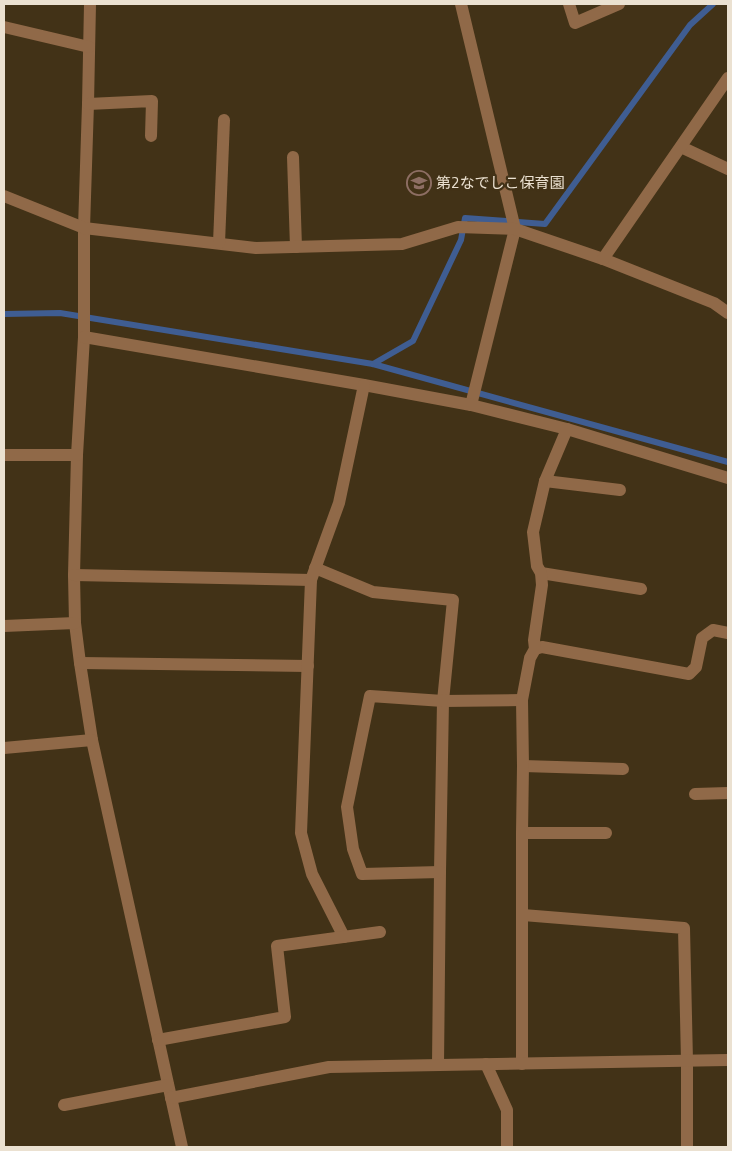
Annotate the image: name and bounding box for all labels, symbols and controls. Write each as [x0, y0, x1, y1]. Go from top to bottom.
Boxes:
school or university icon: 第2なでしこ保育園 [406, 170, 432, 196]
place label: 第2なでしこ保育園 [436, 171, 564, 194]

